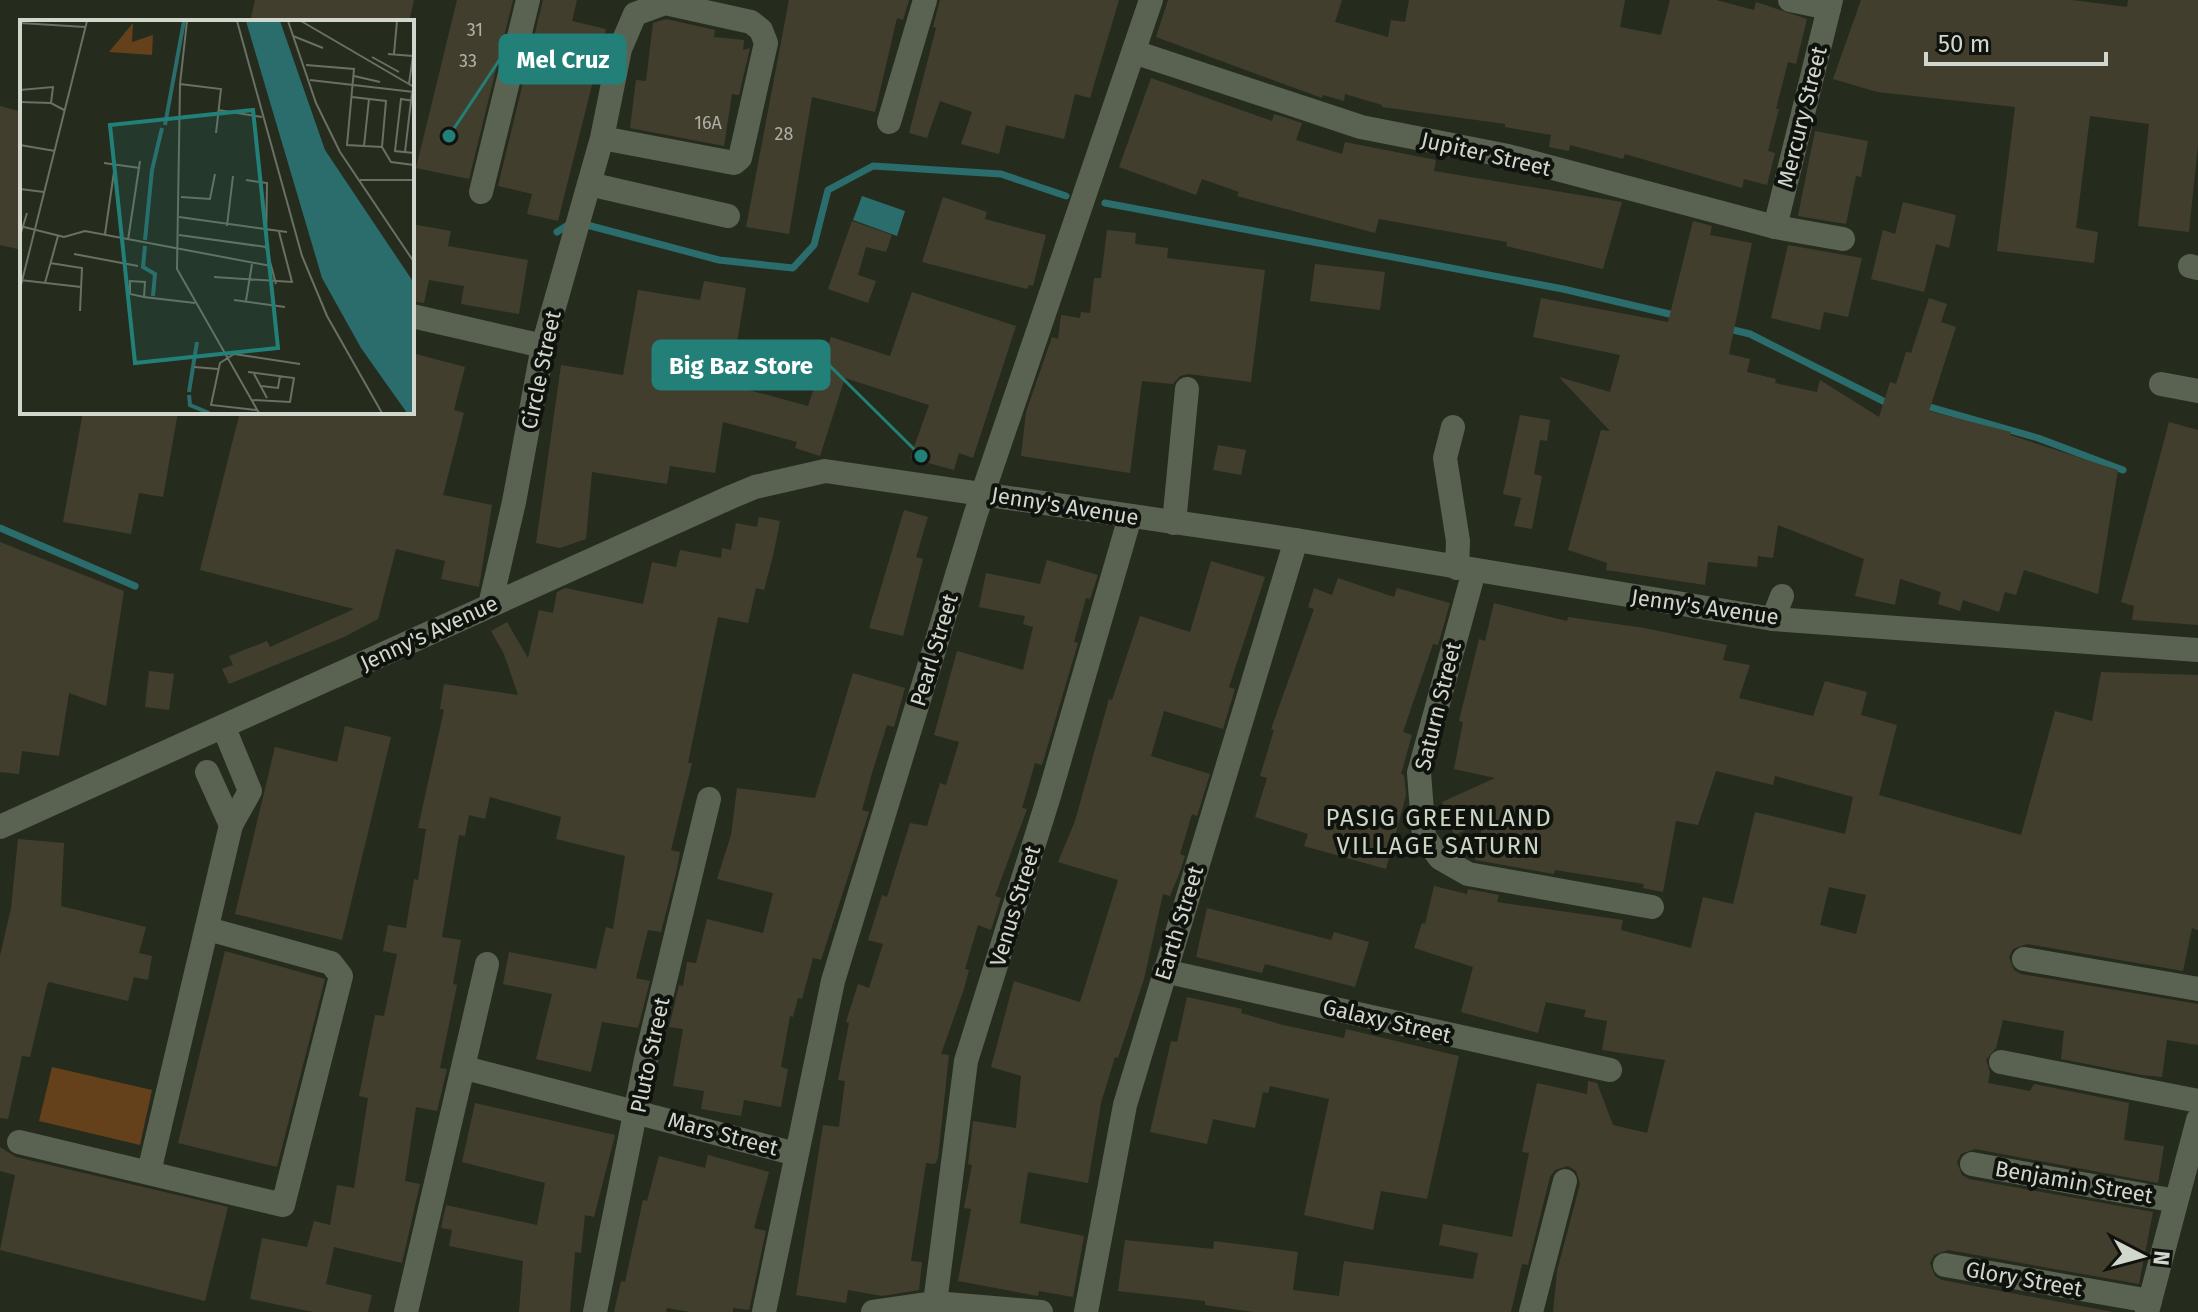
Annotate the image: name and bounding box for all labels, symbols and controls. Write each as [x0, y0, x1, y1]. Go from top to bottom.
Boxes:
scale bar [1926, 16, 2106, 66]
house number: 31 [467, 19, 483, 41]
inset map [20, 20, 414, 414]
text: 50 m [1938, 30, 1990, 58]
callout: Mel Cruz [500, 35, 625, 83]
street label: Mercury Street [1771, 43, 1833, 191]
text: Mel Cruz [517, 46, 609, 74]
house number: 33 [459, 50, 477, 72]
house number: 16A [694, 112, 723, 134]
house number: 28 [775, 123, 793, 145]
street label: Jupiter Street [1418, 126, 1554, 182]
street label: Circle Street [515, 308, 567, 432]
callout: Big Baz Store [653, 341, 829, 389]
text: Big Baz Store [669, 352, 813, 380]
street label: Jenny's Avenue [989, 481, 1141, 531]
street label: Jenny's Avenue [1629, 583, 1781, 631]
street label: Jenny's Avenue [356, 589, 502, 677]
street label: Pearl Street [904, 590, 964, 710]
street label: Saturn Street [1409, 639, 1467, 773]
district label: PASIG GREENLAND VILLAGE SATURN [1325, 804, 1553, 860]
street label: Venus Street [984, 842, 1046, 970]
street label: Earth Street [1149, 862, 1209, 984]
street label: Galaxy Street [1320, 993, 1454, 1049]
street label: Pluto Street [625, 995, 675, 1115]
street label: Mars Street [665, 1106, 781, 1162]
street label: Benjamin Street [1993, 1155, 2155, 1209]
north arrow [2102, 1216, 2182, 1296]
text: N [2147, 1249, 2176, 1267]
street label: Glory Street [1964, 1255, 2084, 1303]

